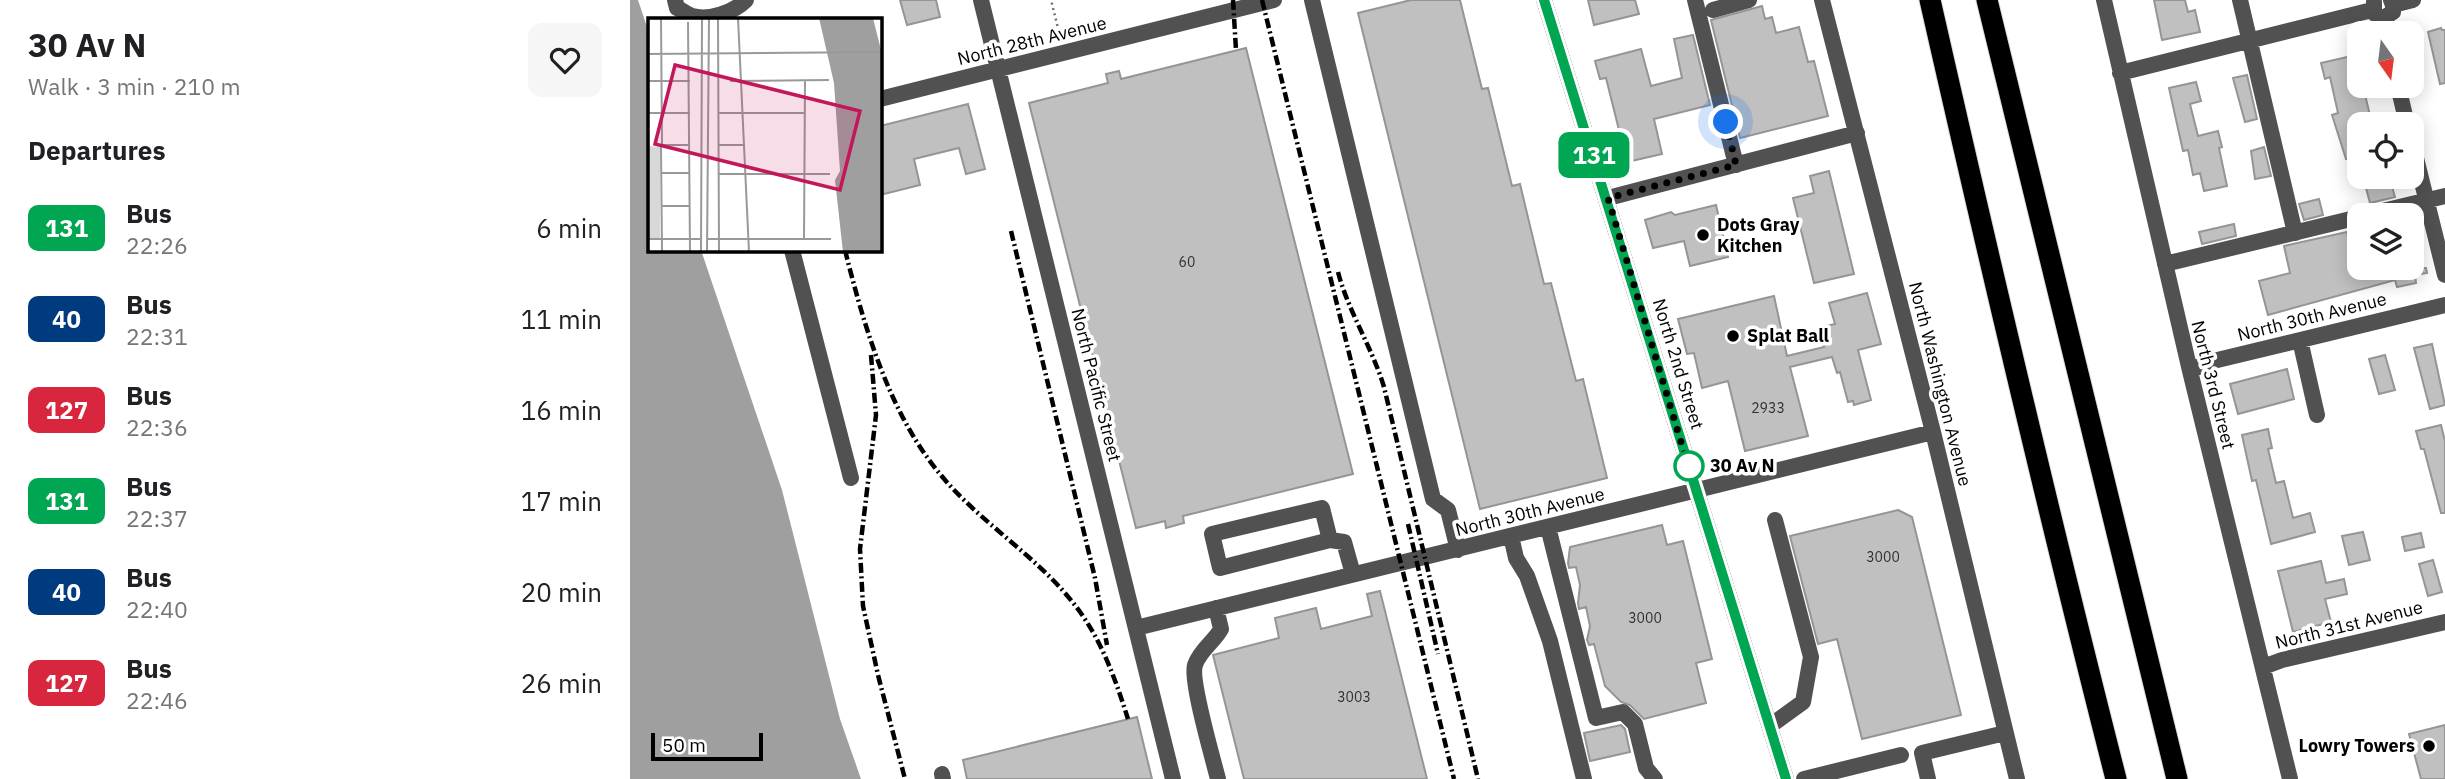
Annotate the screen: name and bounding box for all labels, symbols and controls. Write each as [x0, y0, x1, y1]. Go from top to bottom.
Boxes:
street label: North 28th Avenue [955, 11, 1109, 70]
inset map [648, 18, 882, 252]
north arrow [2347, 21, 2424, 98]
map controls [2347, 21, 2424, 280]
text: 30 Av N [28, 23, 146, 66]
button: heart [528, 23, 602, 97]
text: Walk · 3 min · 210 m [28, 71, 241, 101]
your location [1708, 104, 1743, 139]
button: locate [2347, 112, 2424, 189]
line badge: 131 [1554, 132, 1634, 178]
text: Departures [28, 133, 166, 167]
text: 131 [1572, 139, 1616, 171]
text: Bus [126, 196, 172, 230]
button: layers [2347, 203, 2424, 280]
text: 6 min [536, 211, 602, 245]
text: 131 [45, 212, 88, 244]
place label: Dots Gray Kitchen [1717, 213, 1800, 257]
marker: Dots Gray Kitchen [1695, 227, 1711, 243]
text: 22:26 [126, 230, 188, 260]
house number: 60 [1179, 253, 1195, 271]
street label: North Washington Avenue [1904, 279, 1977, 489]
text: Bus [126, 287, 172, 321]
street label: North 30th Avenue [2235, 287, 2389, 346]
street label: North 2nd Street [1648, 296, 1709, 432]
text: 11 min [521, 302, 602, 336]
text: 40 [52, 303, 81, 335]
street label: North Pacific Street [1066, 306, 1127, 464]
street label: North 3rd Street [2186, 318, 2241, 452]
text: 22:31 [126, 321, 188, 351]
place label: Splat Ball [1747, 324, 1829, 347]
marker: Splat Ball [1725, 328, 1741, 344]
text: Bus [126, 378, 172, 412]
text: 16 min [521, 393, 602, 427]
text: 127 [45, 394, 88, 426]
house number: 2933 [1751, 399, 1785, 417]
text: 22:36 [126, 412, 188, 442]
marker: 30 Av N [1674, 451, 1704, 481]
place label: 30 Av N [1710, 454, 1775, 477]
text: Bus [126, 469, 172, 503]
street label: North 30th Avenue [1453, 482, 1607, 541]
text: 17 min [521, 484, 602, 518]
text: 131 [45, 485, 88, 517]
text: 22:37 [126, 503, 188, 533]
house number: 3000 [1866, 548, 1900, 566]
text: Bus [126, 560, 172, 594]
text: 20 min [521, 575, 602, 609]
text: 40 [52, 576, 81, 608]
text: 22:40 [126, 594, 188, 624]
street label: North 31st Avenue [2273, 595, 2425, 654]
house number: 3000 [1628, 609, 1662, 627]
text: Bus [126, 651, 172, 685]
text: 26 min [521, 666, 602, 700]
text: 127 [45, 667, 88, 699]
text: 22:46 [126, 685, 188, 715]
house number: 3003 [1337, 688, 1371, 706]
scale bar [651, 730, 763, 762]
text: 50 m [662, 733, 706, 757]
place label: Lowry Towers [2299, 734, 2415, 757]
marker: Lowry Towers [2421, 738, 2437, 754]

